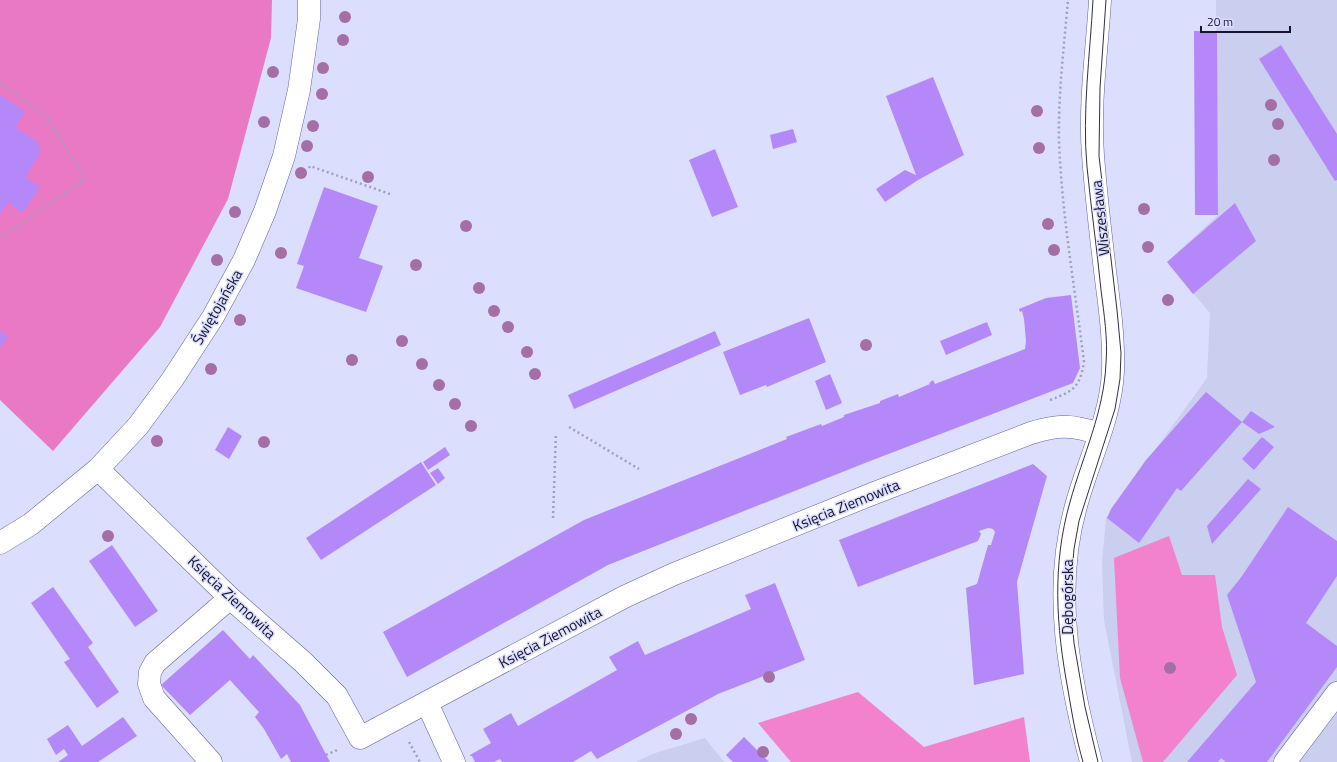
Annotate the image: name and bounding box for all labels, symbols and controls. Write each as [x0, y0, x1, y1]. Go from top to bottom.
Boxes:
scale bar [1201, 8, 1290, 34]
text: 20 m [1207, 12, 1233, 31]
street label: Wiszesława [1085, 179, 1115, 257]
street label: Świętojańska [186, 264, 248, 349]
street label: Księcia Ziemowita [789, 473, 904, 537]
street label: Księcia Ziemowita [183, 550, 282, 645]
street label: Dębogórska [1056, 559, 1079, 635]
street label: Księcia Ziemowita [494, 600, 606, 674]

